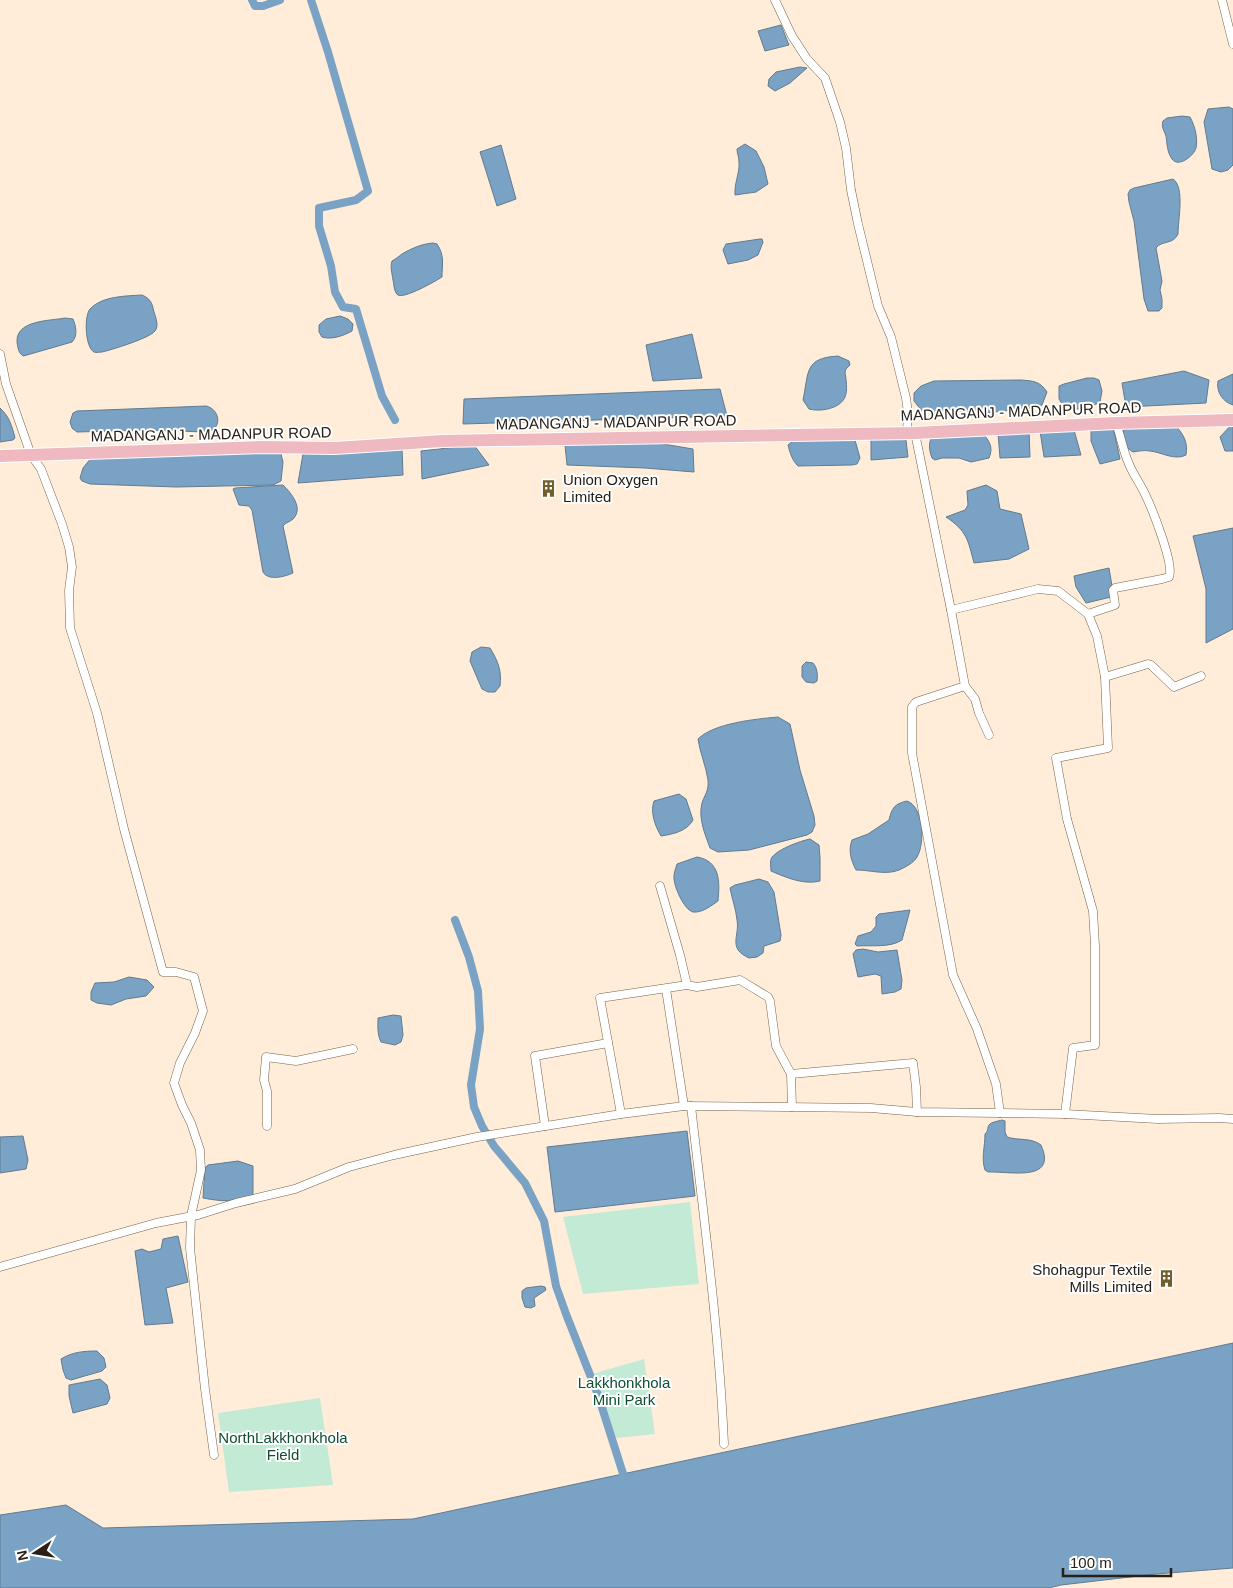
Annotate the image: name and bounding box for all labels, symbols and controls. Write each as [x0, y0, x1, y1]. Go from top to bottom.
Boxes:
street label: MADANGANJ - MADANPUR ROAD [900, 398, 1142, 424]
street label: MADANGANJ - MADANPUR ROAD [495, 411, 737, 433]
street label: MADANGANJ - MADANPUR ROAD [90, 423, 332, 445]
place label: Union Oxygen Limited [563, 471, 658, 505]
building icon: Union Oxygen Limited [539, 478, 559, 498]
place label: Shohagpur Textile Mills Limited [1032, 1261, 1152, 1295]
building icon: Shohagpur Textile Mills Limited [1156, 1268, 1176, 1288]
park label: Lakkhonkhola Mini Park [578, 1374, 671, 1408]
park label: NorthLakkhonkhola Field [218, 1429, 348, 1463]
north arrow [10, 1528, 60, 1578]
scale bar [1063, 1546, 1170, 1578]
text: N [13, 1549, 31, 1562]
text: 100 m [1070, 1554, 1112, 1571]

